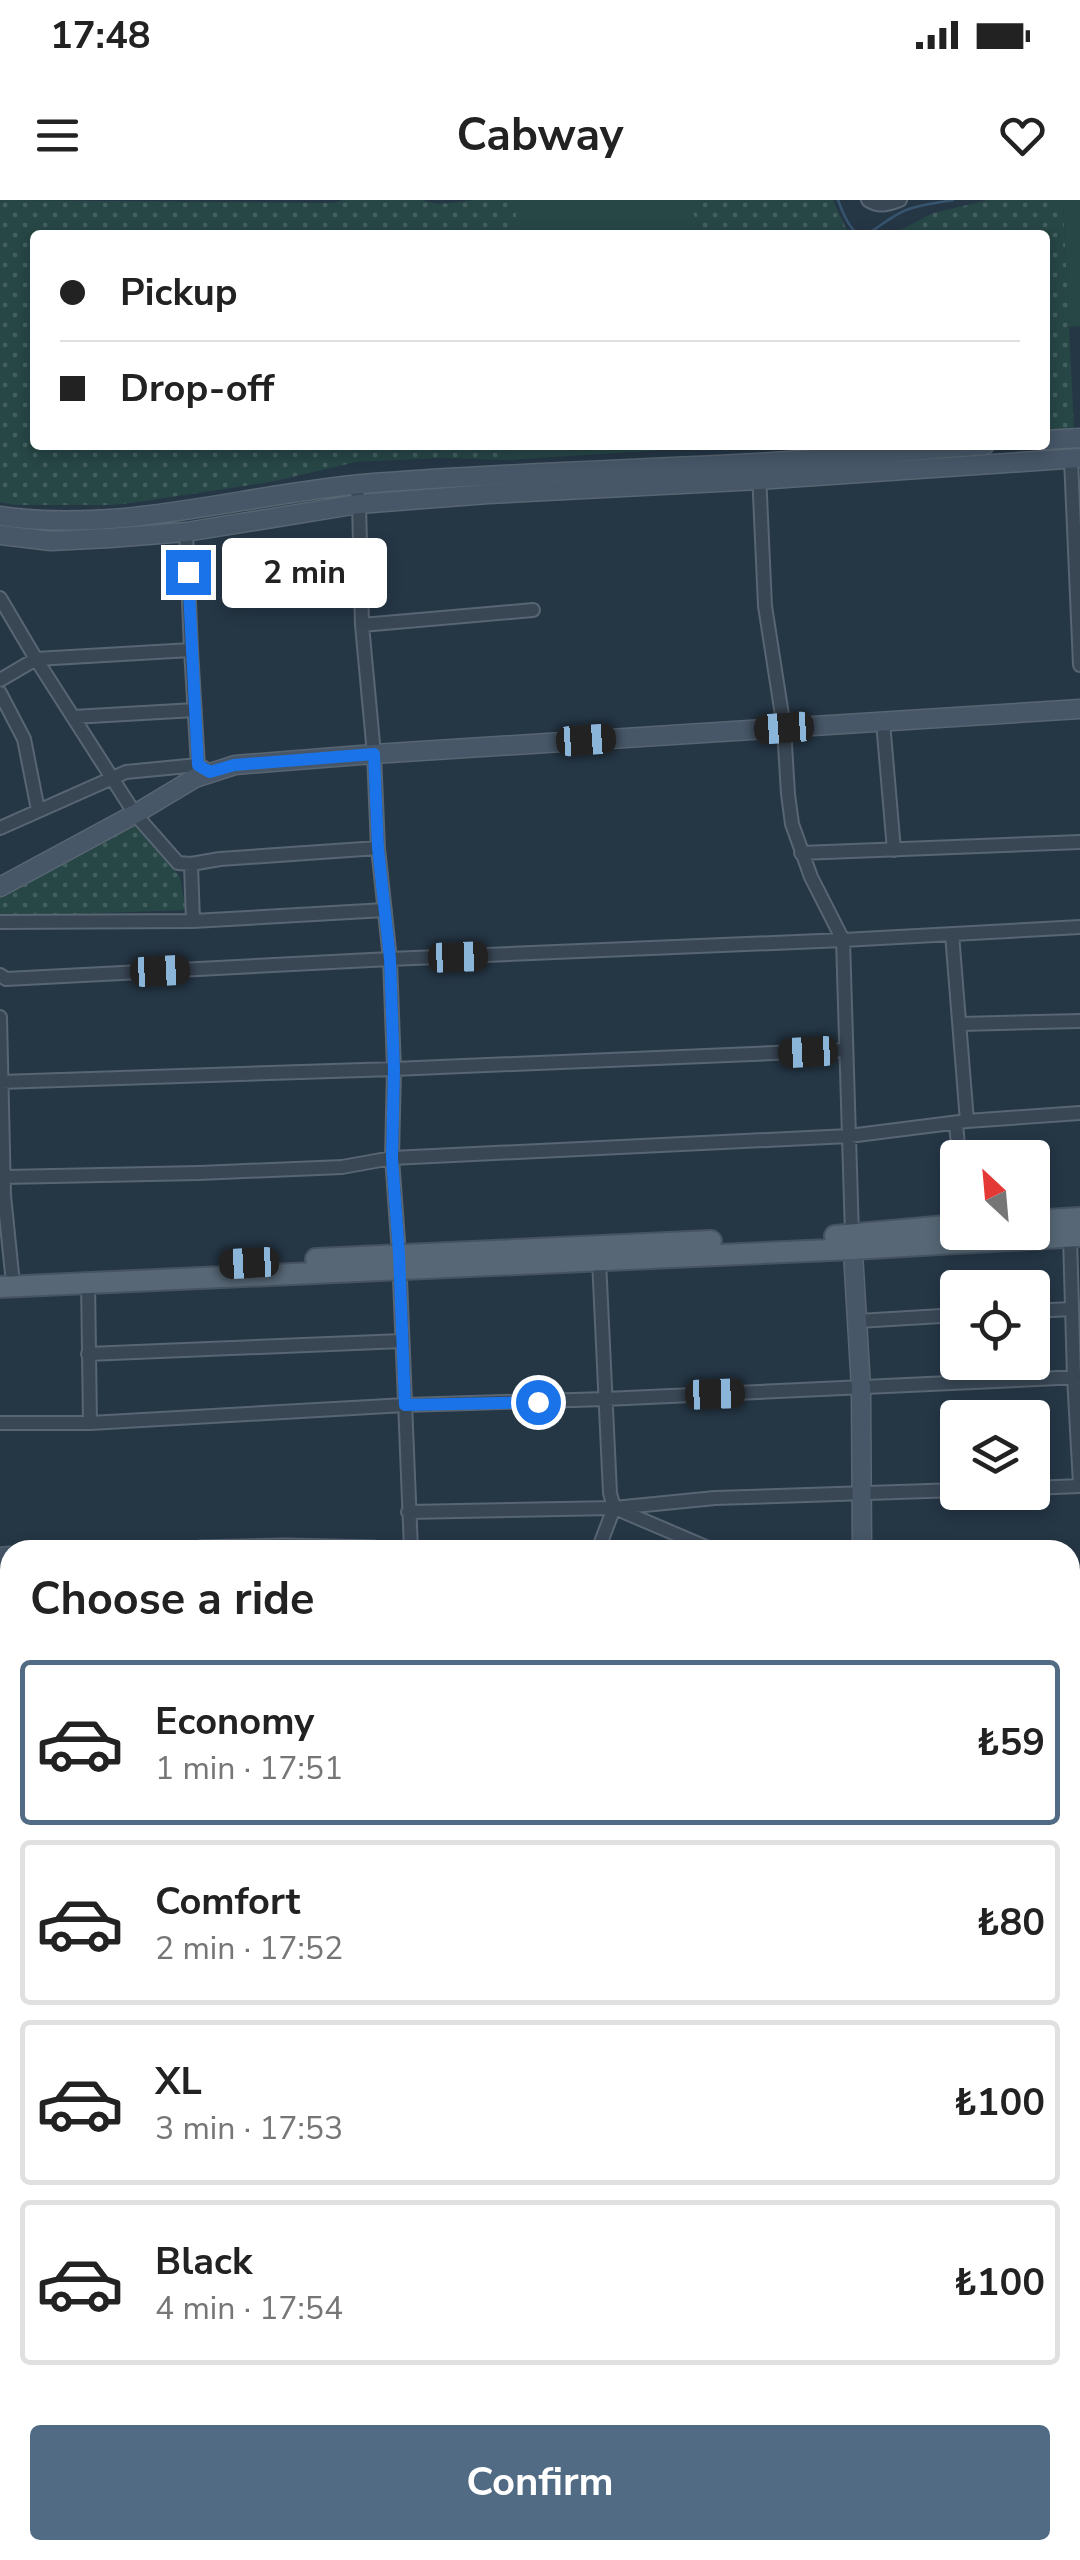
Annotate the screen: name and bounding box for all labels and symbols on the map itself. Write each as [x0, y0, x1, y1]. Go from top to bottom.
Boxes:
callout: 2 min [223, 537, 388, 607]
route end [166, 550, 211, 595]
car [753, 711, 815, 745]
car [555, 723, 617, 757]
car [427, 941, 489, 973]
car [129, 954, 191, 988]
car [777, 1035, 839, 1069]
north arrow [940, 1140, 1050, 1250]
car [218, 1246, 280, 1280]
car [684, 1378, 746, 1410]
route start [516, 1380, 561, 1425]

